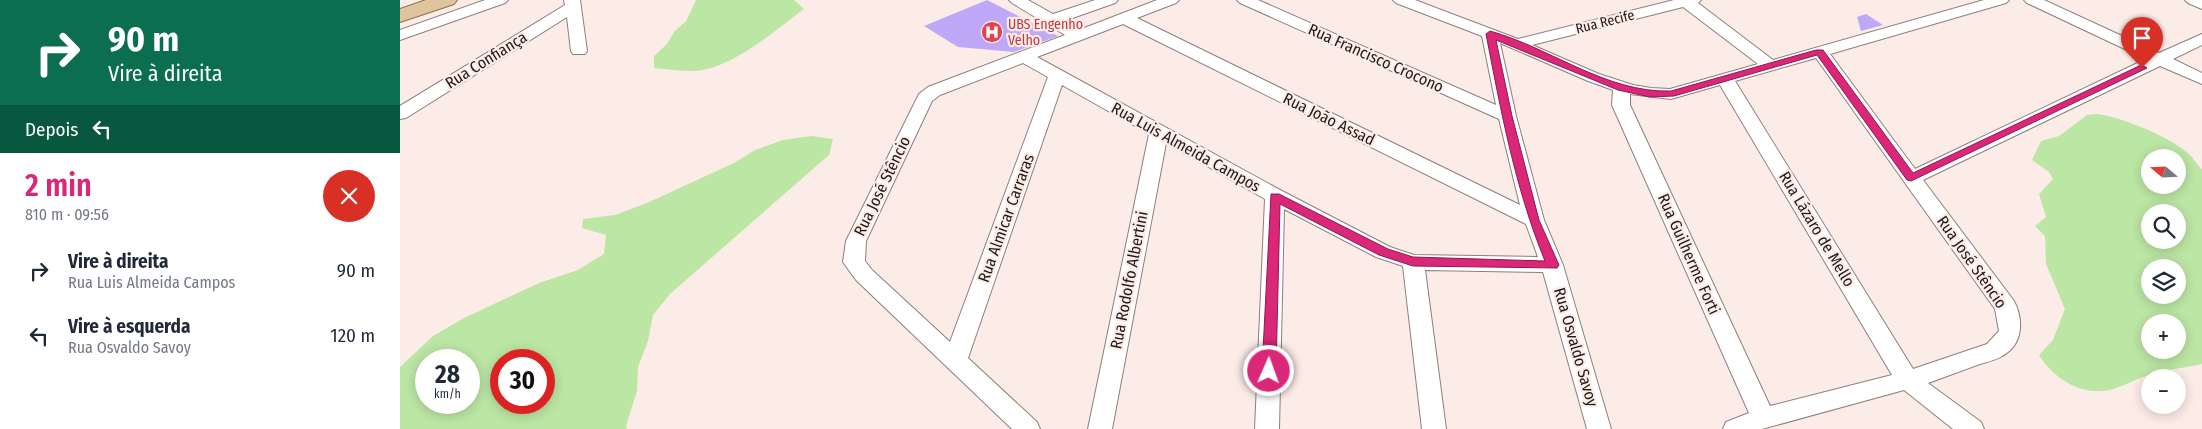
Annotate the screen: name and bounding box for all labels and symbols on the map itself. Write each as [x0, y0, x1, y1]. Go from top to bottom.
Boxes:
street label: Rua Recife [1574, 6, 1636, 38]
place label: UBS Engenho Velho [1008, 16, 1083, 49]
pin [2121, 17, 2163, 68]
hospital icon: UBS Engenho Velho [980, 20, 1004, 44]
street label: Rua Francisco Crocono [1305, 20, 1447, 96]
street label: Rua Confiança [442, 27, 530, 93]
street label: Rua João Assad [1280, 89, 1378, 149]
street label: Rua Luis Almeida Campos [1108, 98, 1264, 196]
street label: Rua José Stêncio [850, 133, 914, 239]
north arrow [2141, 149, 2186, 194]
street label: Rua Almicar Carraras [974, 151, 1038, 285]
street label: Rua Lázaro de Mello [1775, 168, 1859, 290]
street label: Rua Guilherme Forti [1654, 191, 1724, 317]
street label: Rua Rodolfo Albertini [1106, 209, 1152, 351]
street label: Rua José Stêncio [1933, 212, 2011, 312]
street label: Rua Osvaldo Savoy [1550, 285, 1602, 410]
position arrow [1242, 344, 1294, 396]
speed limit sign: 30 [490, 349, 555, 414]

